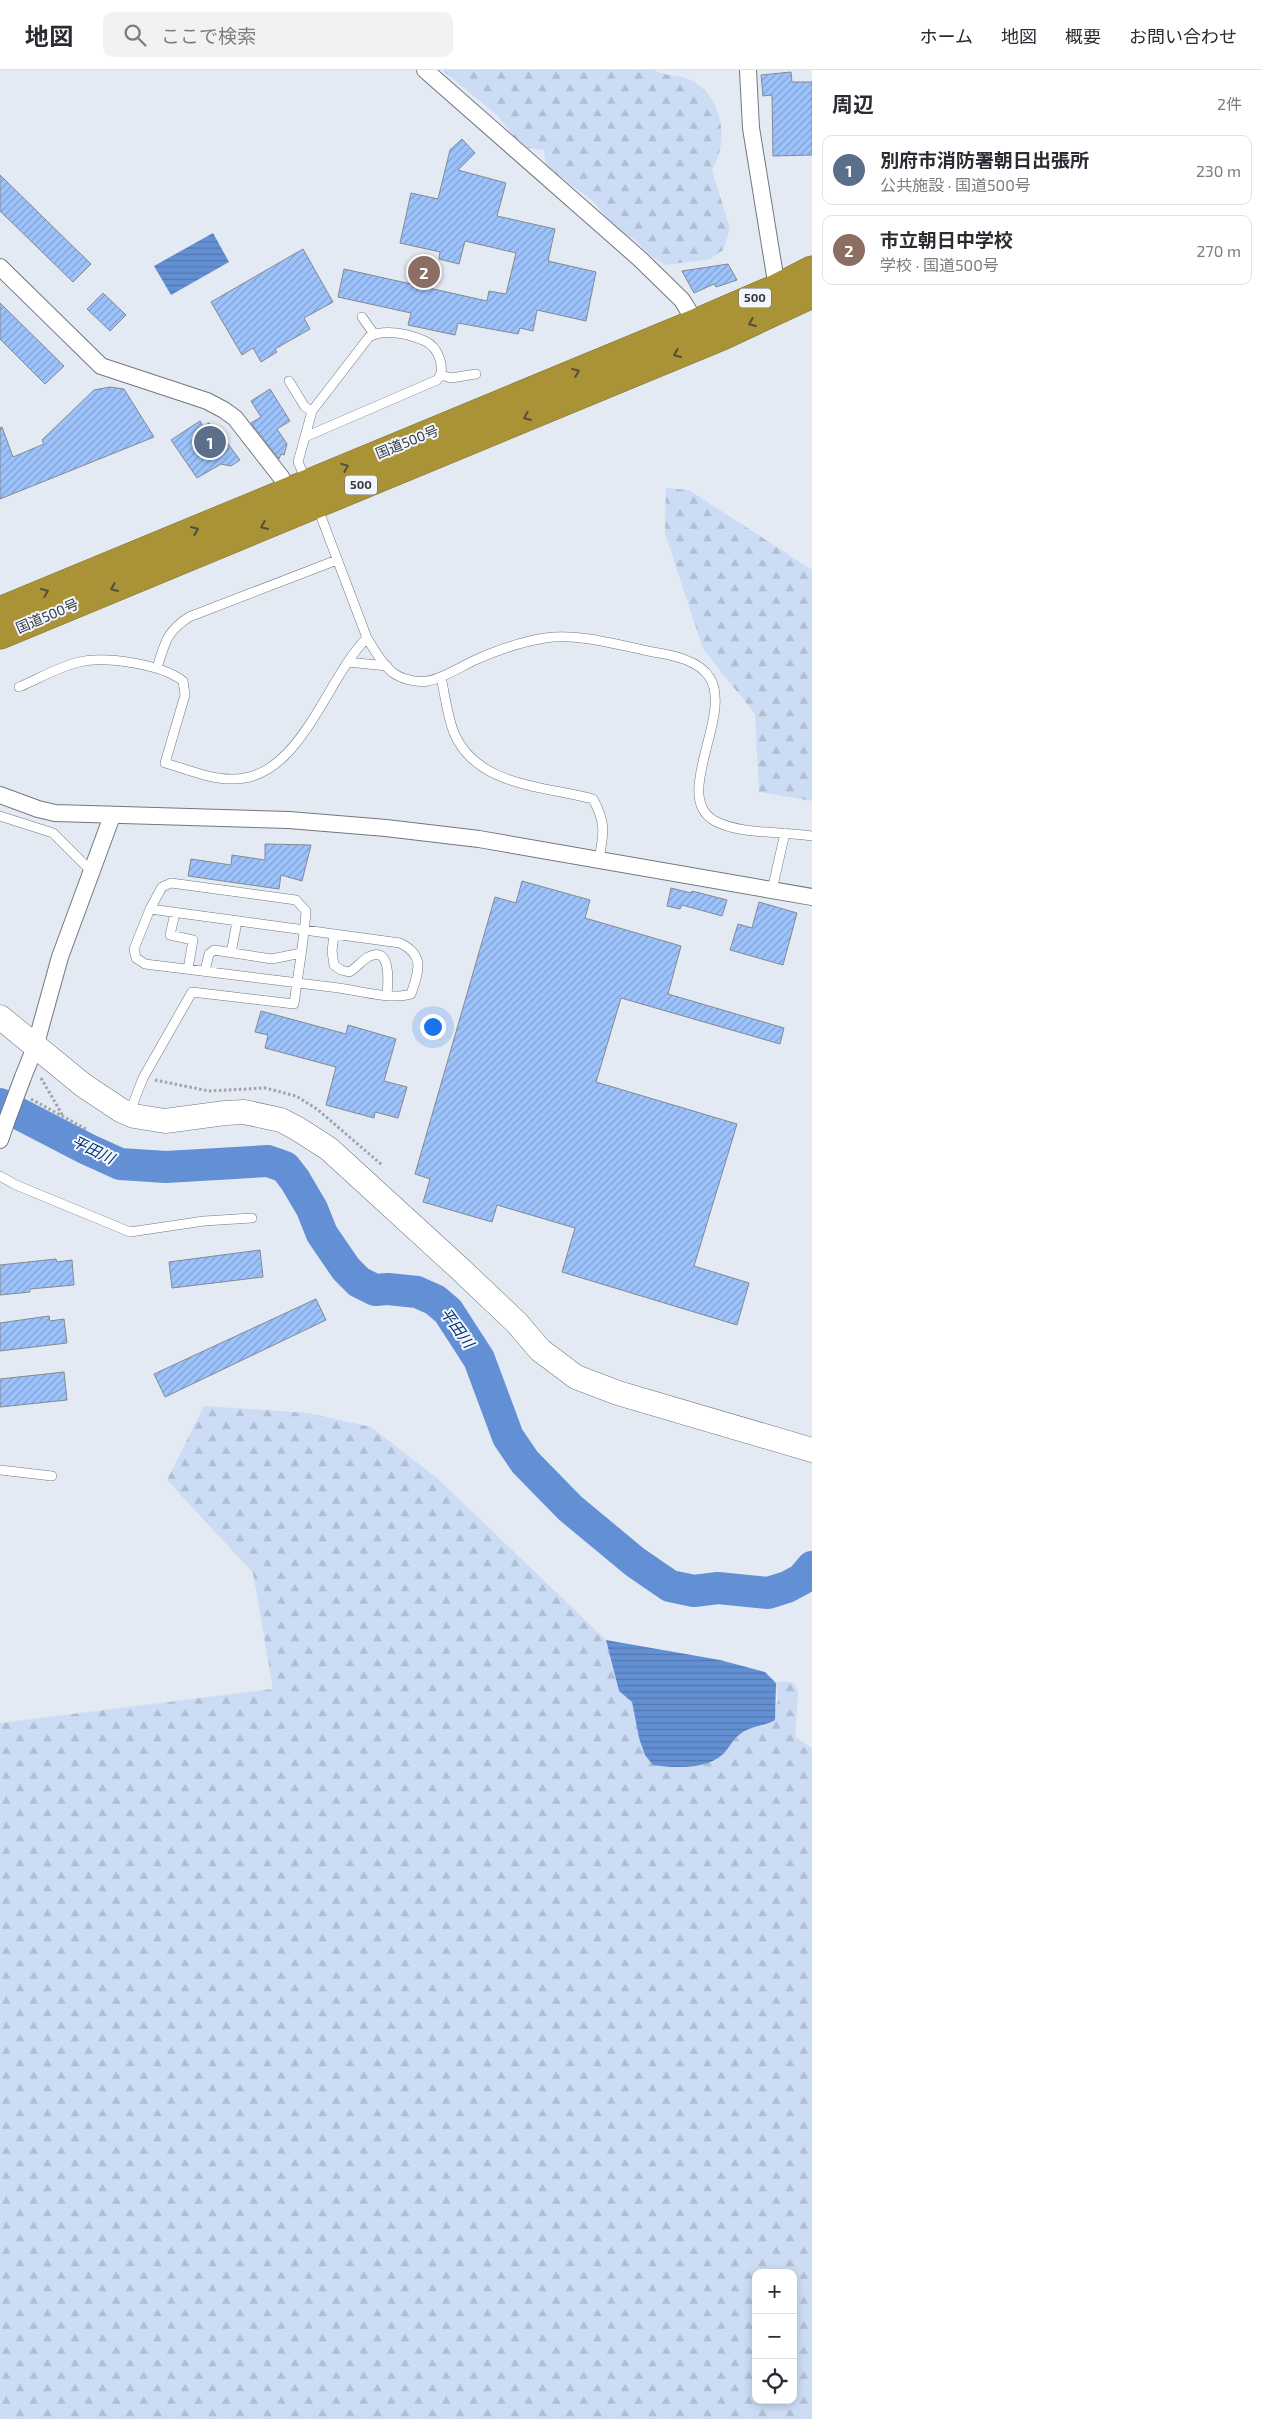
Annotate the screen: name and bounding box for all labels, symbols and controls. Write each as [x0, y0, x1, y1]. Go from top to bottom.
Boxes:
search box [103, 12, 453, 57]
text: 地図 [25, 21, 73, 50]
icon: search [121, 21, 149, 49]
text: ここで検索 [161, 24, 256, 47]
text: ホーム [920, 25, 973, 47]
text: 地図 [1001, 25, 1037, 47]
text: 概要 [1065, 25, 1101, 47]
text: お問い合わせ [1129, 25, 1237, 47]
text: 周辺 [832, 91, 874, 116]
text: 2件 [1217, 94, 1242, 113]
text: 別府市消防署朝日出張所 [880, 148, 1089, 171]
text: 1 [846, 161, 852, 180]
text: 230 m [1196, 161, 1241, 180]
text: 公共施設 · 国道500号 [880, 175, 1031, 194]
text: 市立朝日中学校 [880, 228, 1013, 251]
text: 2 [844, 241, 854, 260]
text: 270 m [1197, 241, 1241, 260]
pin: 2 [408, 253, 440, 291]
text: 学校 · 国道500号 [880, 255, 999, 274]
road number: 500 [739, 288, 771, 308]
one-way arrow [748, 316, 757, 327]
one-way arrow [673, 348, 682, 359]
one-way arrow [571, 368, 580, 379]
one-way arrow [523, 410, 532, 421]
street label: 国道500号 [373, 421, 441, 462]
pin: 1 [194, 423, 226, 461]
one-way arrow [340, 463, 349, 474]
road number: 500 [345, 476, 377, 494]
one-way arrow [260, 519, 269, 530]
one-way arrow [190, 525, 199, 536]
one-way arrow [110, 582, 119, 592]
one-way arrow [40, 588, 49, 598]
street label: 国道500号 [13, 595, 81, 636]
your location [420, 1014, 446, 1040]
water label: 平田川 [69, 1131, 119, 1168]
water label: 平田川 [437, 1304, 479, 1353]
map controls [752, 2269, 797, 2404]
button: + [752, 2269, 797, 2314]
button: − [752, 2314, 797, 2359]
button: locate [752, 2359, 797, 2404]

